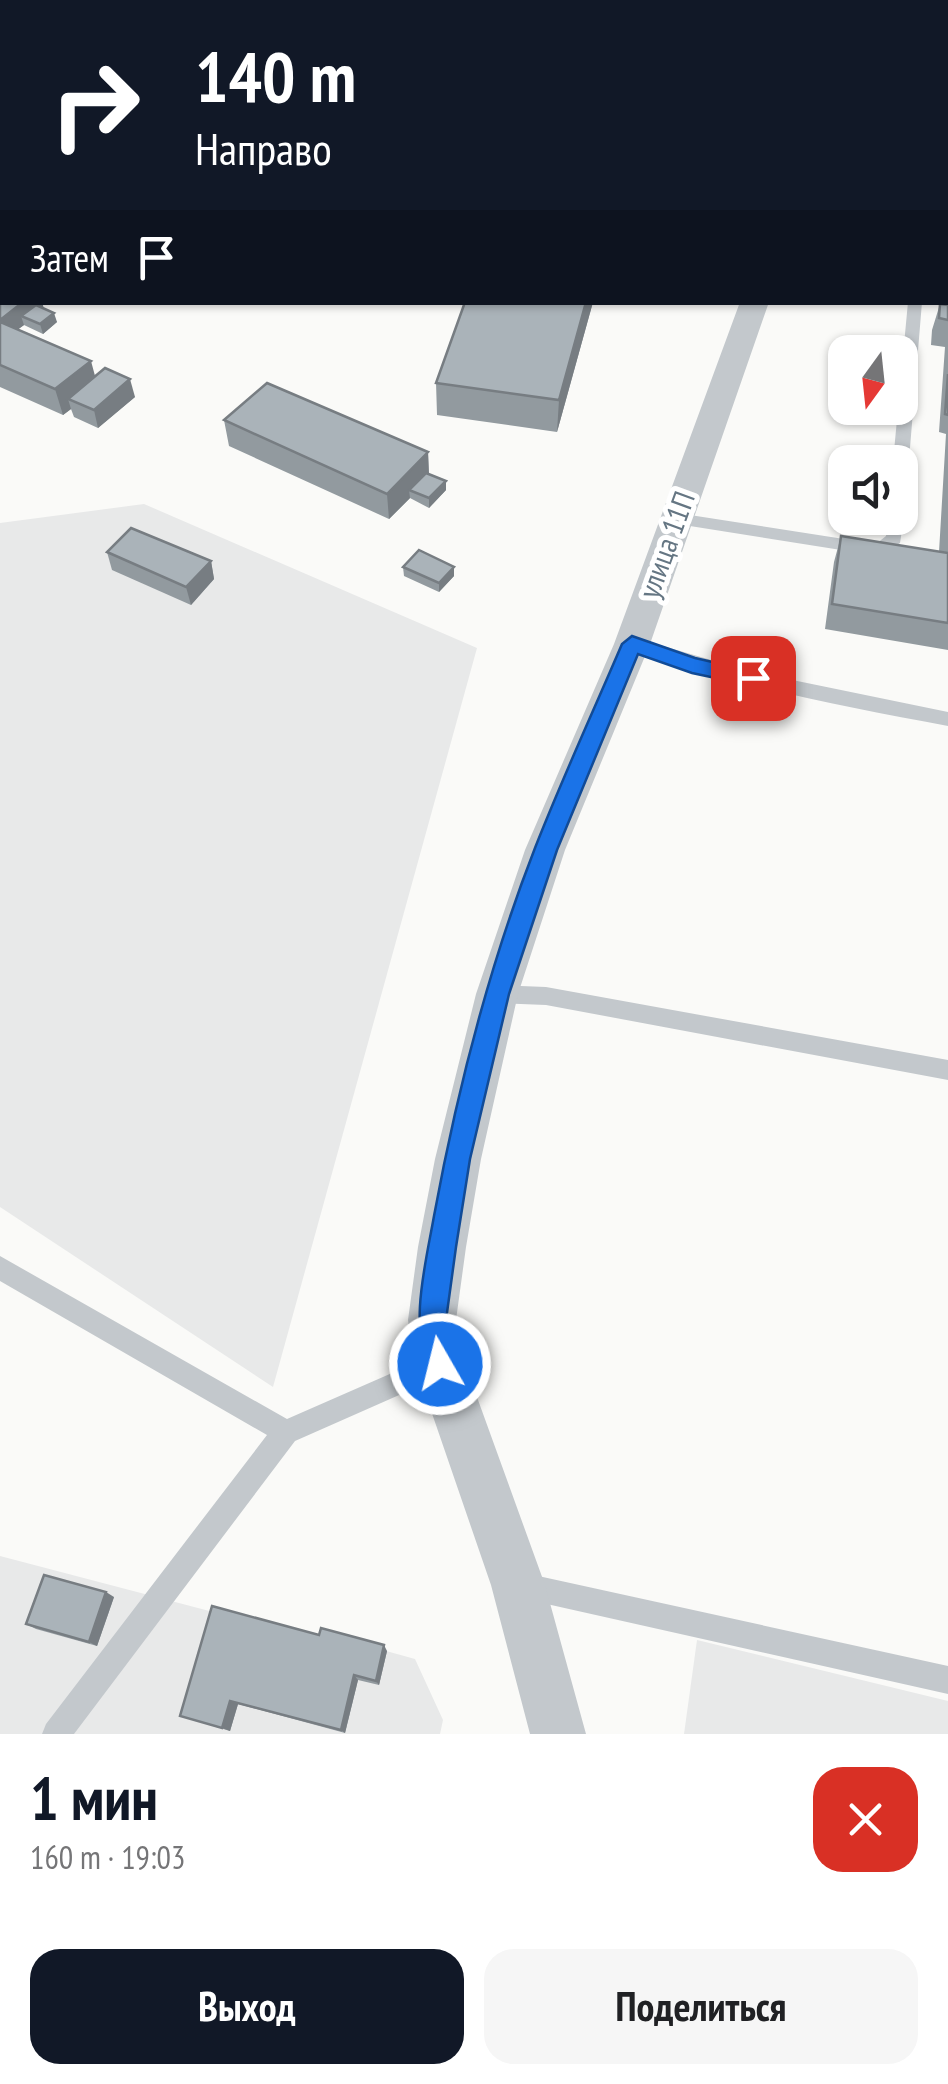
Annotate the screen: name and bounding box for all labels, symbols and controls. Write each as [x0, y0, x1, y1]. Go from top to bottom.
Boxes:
text: 140 m [195, 31, 356, 121]
icon: right [30, 40, 160, 170]
text: Направо [195, 119, 332, 177]
icon: arrive [129, 230, 184, 285]
text: Затем [30, 233, 109, 282]
north arrow [828, 335, 918, 425]
map controls [828, 335, 918, 535]
button: sound [828, 445, 918, 535]
street label: улица 11П [628, 486, 703, 603]
pin [711, 636, 796, 721]
icon: arrive [726, 651, 781, 706]
position arrow [388, 1312, 492, 1416]
text: 1 мин [30, 1759, 158, 1837]
button: close [813, 1767, 918, 1872]
text: 160 m · 19:03 [30, 1836, 185, 1878]
button: Выход [30, 1949, 464, 2064]
button: Поделиться [484, 1949, 918, 2064]

